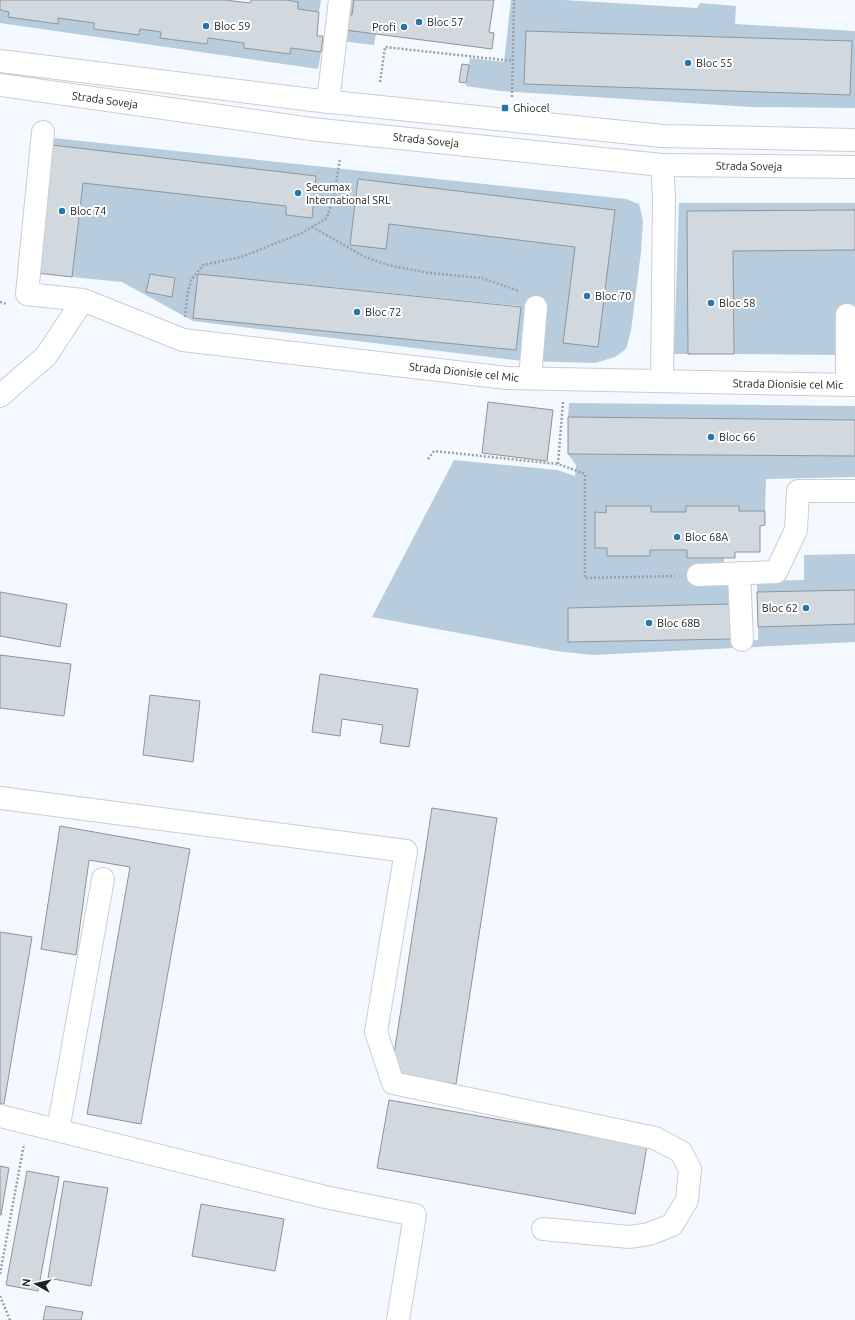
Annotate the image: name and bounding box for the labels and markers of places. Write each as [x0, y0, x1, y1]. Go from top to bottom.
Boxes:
place label: Bloc 57 [427, 16, 463, 28]
marker: Bloc 57 [414, 17, 424, 27]
place label: Bloc 59 [214, 20, 250, 32]
marker: Bloc 59 [201, 21, 211, 31]
place label: Profi [372, 21, 396, 33]
marker: Profi [399, 22, 409, 32]
place label: Bloc 55 [696, 57, 732, 69]
marker: Bloc 55 [683, 58, 693, 68]
place label: Ghiocel [513, 102, 550, 114]
marker: Ghiocel [500, 103, 510, 113]
place label: Secumax International SRL [306, 181, 391, 206]
marker: Secumax International SRL [293, 188, 303, 198]
place label: Bloc 74 [70, 205, 106, 217]
marker: Bloc 74 [57, 206, 67, 216]
place label: Bloc 70 [595, 290, 631, 302]
marker: Bloc 70 [582, 291, 592, 301]
place label: Bloc 58 [719, 297, 755, 309]
marker: Bloc 58 [706, 298, 716, 308]
place label: Bloc 72 [365, 306, 401, 318]
marker: Bloc 72 [352, 307, 362, 317]
place label: Bloc 66 [719, 431, 755, 443]
marker: Bloc 66 [706, 432, 716, 442]
place label: Bloc 68A [685, 531, 729, 543]
marker: Bloc 68A [672, 532, 682, 542]
place label: Bloc 62 [762, 602, 798, 614]
marker: Bloc 62 [801, 603, 811, 613]
place label: Bloc 68B [657, 617, 700, 629]
marker: Bloc 68B [644, 618, 654, 628]

